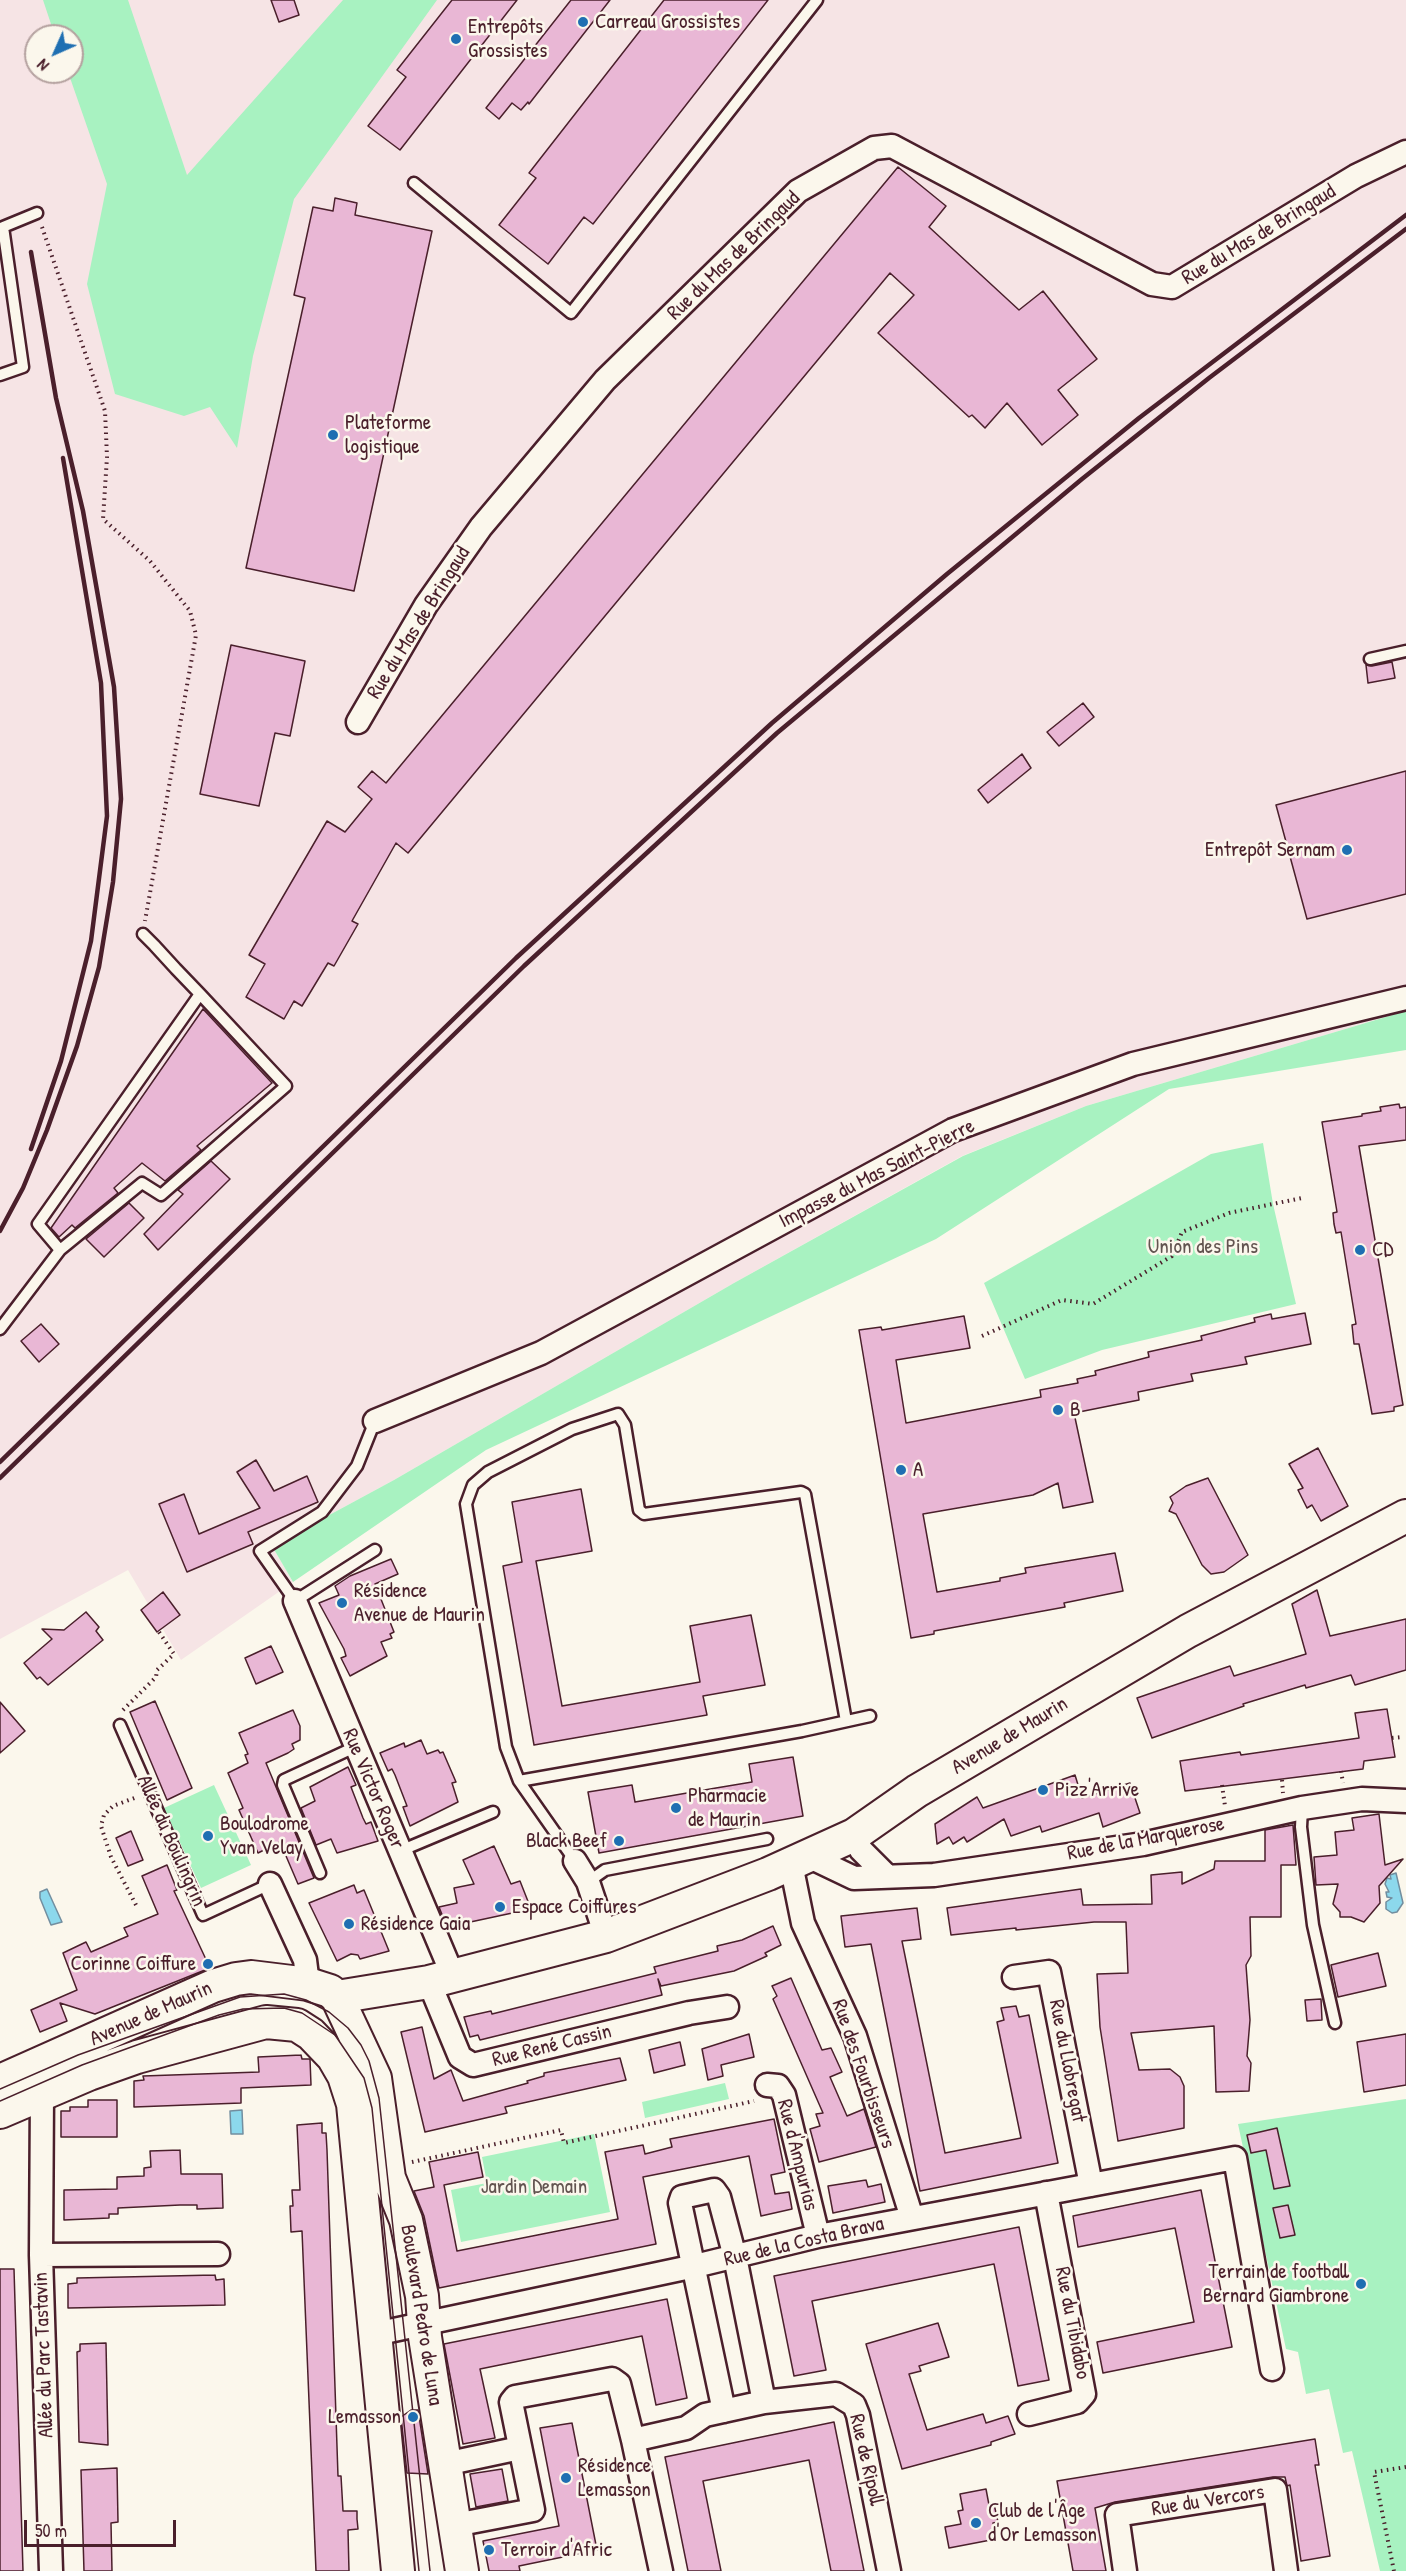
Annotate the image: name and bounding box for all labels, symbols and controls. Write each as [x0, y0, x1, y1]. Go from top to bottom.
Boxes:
place label: Carreau Grossistes [595, 9, 740, 35]
place label: Entrepôts Grossistes [468, 14, 547, 64]
marker: Carreau Grossistes [576, 15, 590, 29]
north arrow [24, 24, 84, 84]
marker: Entrepôts Grossistes [449, 32, 463, 46]
text: N [32, 55, 53, 76]
street label: Rue du Mas de Bringaud [1178, 179, 1340, 291]
street label: Rue du Mas de Bringaud [662, 186, 806, 326]
place label: Plateforme logistique [345, 410, 431, 460]
marker: Plateforme logistique [326, 428, 340, 442]
street label: Rue du Mas de Bringaud [362, 542, 476, 704]
place label: Entrepôt Sernam [1205, 837, 1335, 863]
marker: Entrepôt Sernam [1340, 843, 1354, 857]
street label: Impasse du Mas Saint-Pierre [775, 1114, 979, 1234]
park label: Union des Pins [1148, 1234, 1258, 1260]
place label: CD [1372, 1237, 1393, 1263]
marker: CD [1353, 1243, 1367, 1257]
place label: B [1070, 1397, 1081, 1423]
marker: B [1051, 1403, 1065, 1417]
place label: A [913, 1457, 923, 1483]
marker: A [894, 1463, 908, 1477]
place label: Résidence Avenue de Maurin [354, 1578, 485, 1628]
marker: Résidence Avenue de Maurin [335, 1596, 349, 1610]
street label: Avenue de Maurin [947, 1691, 1073, 1781]
street label: Rue Victor Roger [336, 1725, 410, 1853]
street label: Allée du Boulingrin [131, 1771, 211, 1911]
place label: Pizz'Arrive [1055, 1777, 1139, 1803]
place label: Pharmacie de Maurin [688, 1783, 767, 1833]
marker: Pizz'Arrive [1036, 1783, 1050, 1797]
marker: Pharmacie de Maurin [669, 1801, 683, 1815]
place label: Boulodrome Yvan Velay [220, 1811, 309, 1861]
street label: Rue de la Marquerose [1065, 1811, 1227, 1867]
place label: Black Beef [526, 1828, 607, 1854]
marker: Boulodrome Yvan Velay [201, 1829, 215, 1843]
marker: Black Beef [612, 1834, 626, 1848]
place label: Espace Coiffures [512, 1894, 637, 1920]
marker: Espace Coiffures [493, 1900, 507, 1914]
place label: Résidence Gaia [361, 1911, 470, 1937]
marker: Résidence Gaia [342, 1917, 356, 1931]
place label: Corinne Coiffure [71, 1951, 196, 1977]
marker: Corinne Coiffure [201, 1957, 215, 1971]
street label: Avenue de Maurin [86, 1976, 216, 2052]
street label: Rue des Fourbisseurs [826, 1996, 900, 2152]
street label: Rue du Llobregat [1043, 1998, 1091, 2124]
street label: Rue René Cassin [490, 2019, 614, 2073]
street label: Rue d'Ampurias [771, 2097, 823, 2213]
park label: Jardin Demain [481, 2174, 587, 2200]
street label: Rue de la Costa Brava [722, 2211, 886, 2273]
street label: Boulevard Pedro de Luna [394, 2223, 448, 2407]
place label: Terrain de football Bernard Giambrone [1203, 2259, 1349, 2309]
street label: Rue du Tibidabo [1049, 2265, 1095, 2381]
street label: Allée du Parc Tastavin [29, 2272, 59, 2438]
marker: Terrain de football Bernard Giambrone [1354, 2277, 1368, 2291]
place label: Lemasson [328, 2404, 401, 2430]
marker: Lemasson [406, 2410, 420, 2424]
street label: Rue de Ripoll [843, 2412, 889, 2508]
place label: Résidence Lemasson [578, 2453, 651, 2503]
marker: Résidence Lemasson [559, 2471, 573, 2485]
street label: Rue du Vercors [1150, 2480, 1266, 2522]
place label: Club de l'Âge d'Or Lemasson [988, 2498, 1097, 2548]
scale bar [27, 2508, 178, 2546]
marker: Club de l'Âge d'Or Lemasson [969, 2516, 983, 2530]
text: 50 m [35, 2518, 67, 2543]
place label: Terroir d'Afric [501, 2537, 612, 2563]
marker: Terroir d'Afric [482, 2543, 496, 2557]

